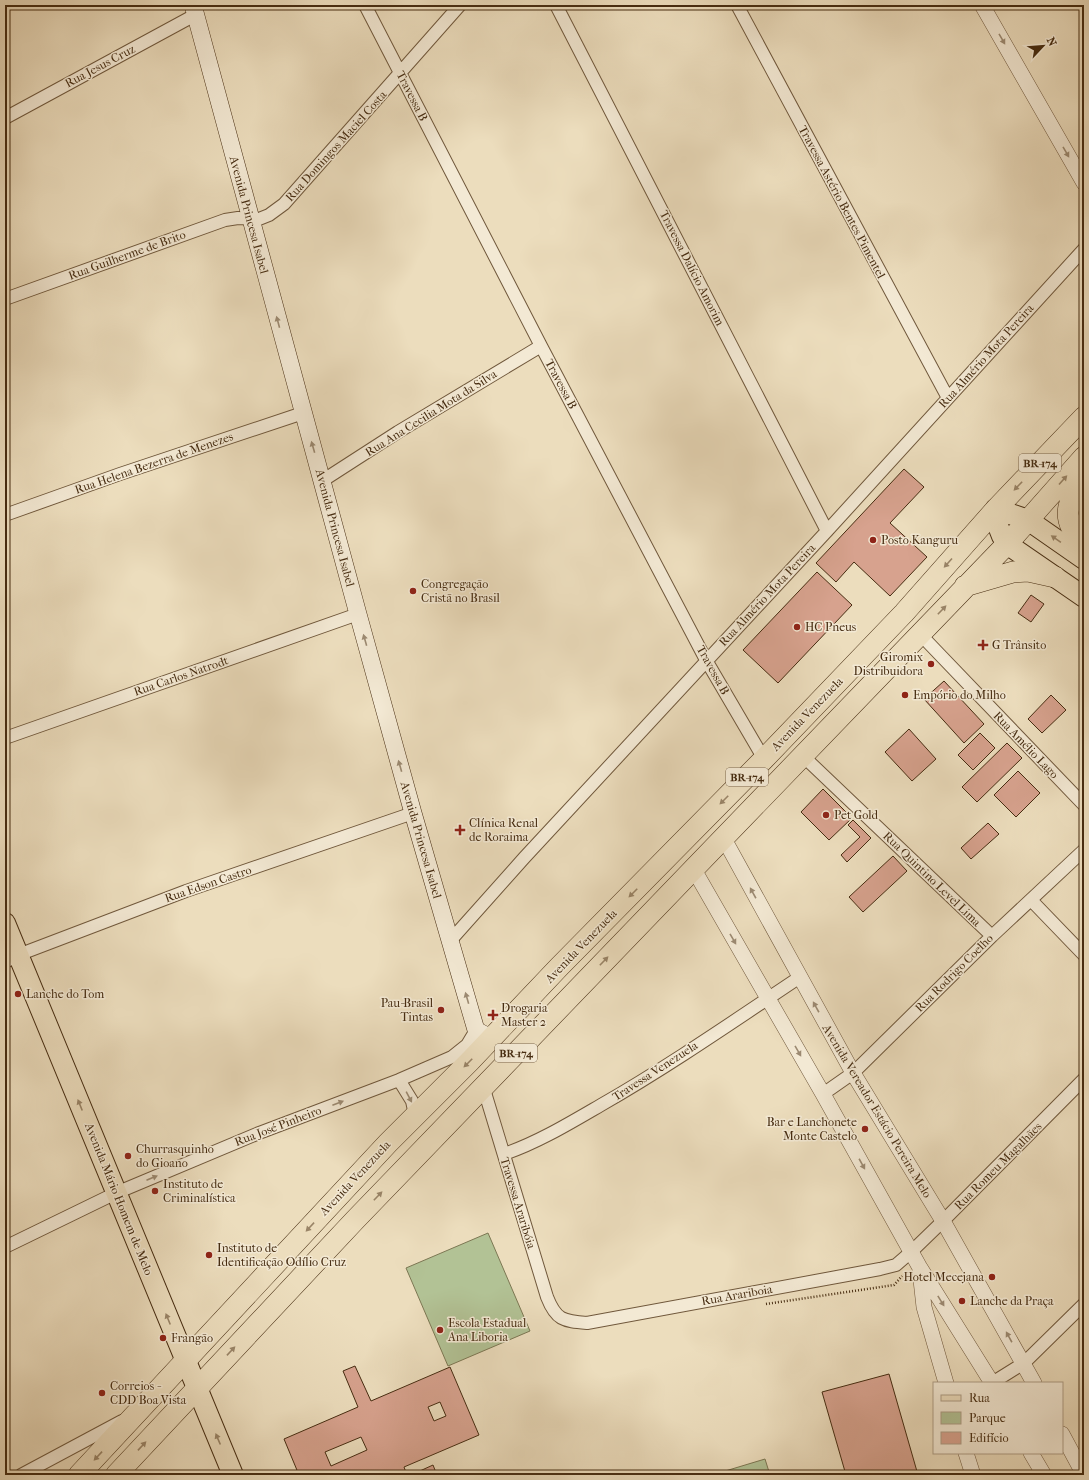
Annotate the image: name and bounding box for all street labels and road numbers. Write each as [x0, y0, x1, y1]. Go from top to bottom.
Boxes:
street label: Rua Jesus Cruz [63, 41, 138, 90]
street label: Travessa B [393, 69, 431, 123]
street label: Rua Domingos Maciel Costa [283, 87, 390, 204]
street label: Travessa Astério Bentes Pimentel [796, 123, 889, 281]
street label: Avenida Princesa Isabel [226, 154, 272, 276]
street label: Travessa Dalício Amorim [657, 208, 727, 328]
street label: Rua Guilherme de Brito [67, 227, 187, 283]
street label: Rua Almério Mota Pereira [936, 301, 1037, 411]
street label: Travessa B [542, 357, 580, 411]
street label: Rua Ana Cecilia Mota da Silva [363, 366, 500, 459]
street label: Rua Helena Bezerra de Menezes [73, 429, 236, 497]
road number: BR-174 [1019, 454, 1061, 472]
street label: Avenida Princesa Isabel [312, 467, 358, 589]
street label: Rua Almério Mota Pereira [716, 541, 818, 649]
street label: Travessa B [694, 643, 732, 697]
street label: Rua Carlos Natrodt [132, 653, 231, 699]
street label: Avenida Venezuela [768, 674, 846, 754]
street label: Rua Amélio Lago [990, 709, 1062, 781]
road number: BR-174 [726, 768, 768, 786]
street label: Avenida Princesa Isabel [397, 779, 445, 901]
street label: Rua Quintino Level Lima [880, 829, 984, 930]
street label: Rua Edson Castro [163, 863, 253, 905]
street label: Avenida Venezuela [542, 906, 620, 986]
street label: Rua Rodrigo Coelho [912, 931, 996, 1015]
street label: Avenida Vereador Estácio Pereira Melo [819, 1021, 934, 1200]
street label: Travessa Venezuela [610, 1038, 701, 1104]
road number: BR-174 [495, 1044, 537, 1062]
street label: Rua José Pinheiro [233, 1103, 323, 1149]
street label: Rua Romeu Magalhães [951, 1119, 1045, 1213]
street label: Avenida Mário Homem de Melo [82, 1120, 156, 1277]
street label: Avenida Venezuela [316, 1137, 394, 1219]
street label: Travessa Araribóia [497, 1156, 539, 1251]
street label: Rua Arariboia [700, 1282, 774, 1308]

